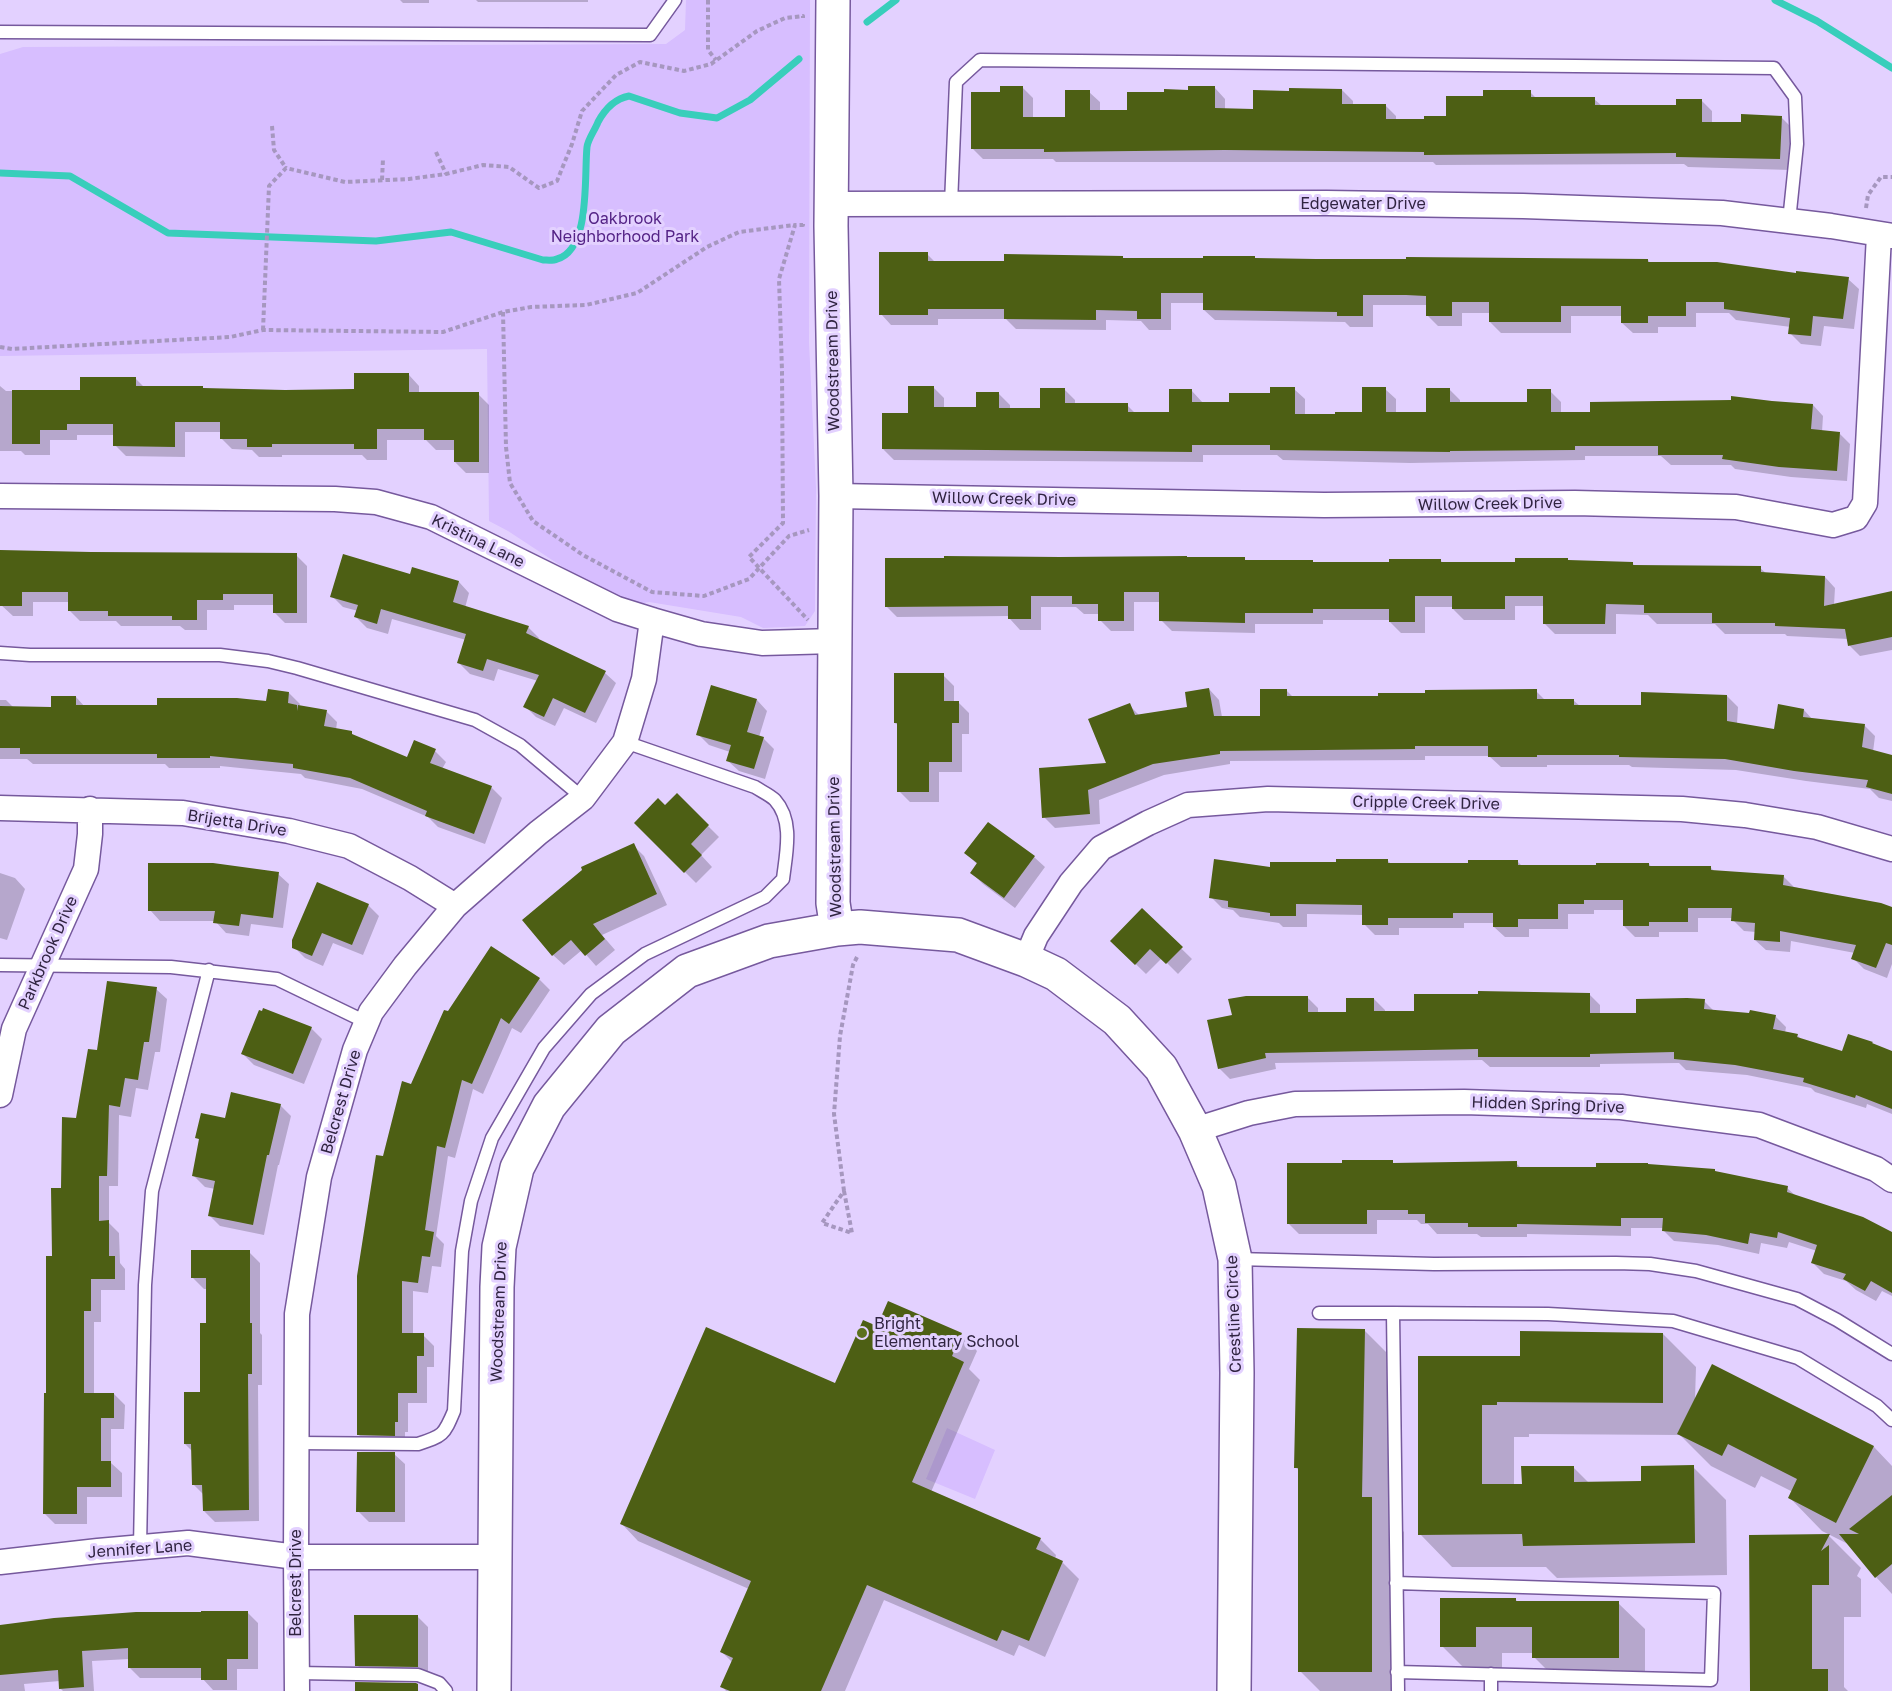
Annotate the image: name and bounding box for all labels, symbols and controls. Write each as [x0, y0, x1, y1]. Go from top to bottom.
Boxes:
street label: Edgewater Drive [1300, 194, 1426, 214]
park label: Oakbrook Neighborhood Park [551, 209, 699, 247]
street label: Woodstream Drive [822, 290, 844, 432]
street label: Willow Creek Drive [932, 488, 1076, 510]
street label: Willow Creek Drive [1418, 493, 1562, 515]
street label: Kristina Lane [428, 510, 528, 572]
street label: Woodstream Drive [824, 776, 846, 918]
street label: Cripple Creek Drive [1352, 792, 1500, 814]
street label: Brijetta Drive [186, 806, 288, 840]
street label: Parkbrook Drive [14, 893, 82, 1013]
street label: Belcrest Drive [317, 1048, 365, 1156]
street label: Hidden Spring Drive [1471, 1093, 1625, 1117]
street label: Woodstream Drive [487, 1241, 511, 1383]
street label: Crestline Circle [1222, 1255, 1246, 1373]
place label: Bright Elementary School [874, 1314, 1019, 1352]
marker: Bright Elementary School [855, 1326, 869, 1340]
street label: Belcrest Drive [286, 1529, 306, 1637]
street label: Jennifer Lane [87, 1536, 193, 1562]

